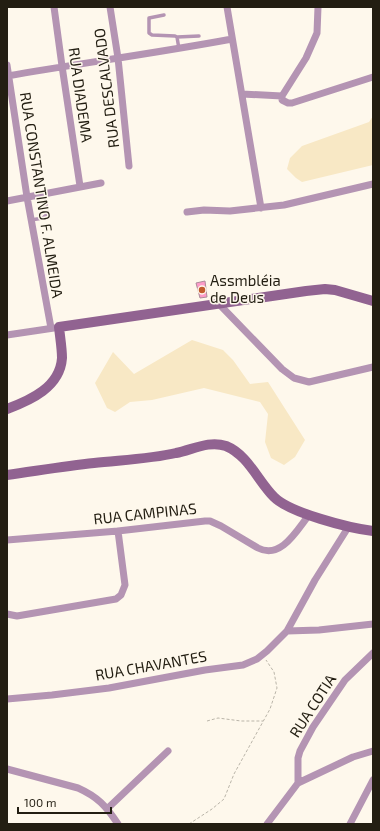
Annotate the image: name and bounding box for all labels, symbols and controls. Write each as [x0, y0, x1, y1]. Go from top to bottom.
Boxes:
street label: RUA DESCALVADO [90, 27, 122, 149]
street label: RUA DIADEMA [65, 46, 97, 144]
street label: RUA CONSTANTINO F. ALMEIDA [17, 91, 67, 300]
place label: Assmbléia de Deus [210, 271, 281, 306]
marker: Assmbléia de Deus [197, 285, 207, 295]
street label: RUA CAMPINAS [92, 499, 197, 527]
street label: RUA CHAVANTES [94, 646, 208, 684]
street label: RUA COTIA [285, 670, 340, 740]
scale bar [18, 789, 111, 815]
text: 100 m [24, 795, 56, 809]

